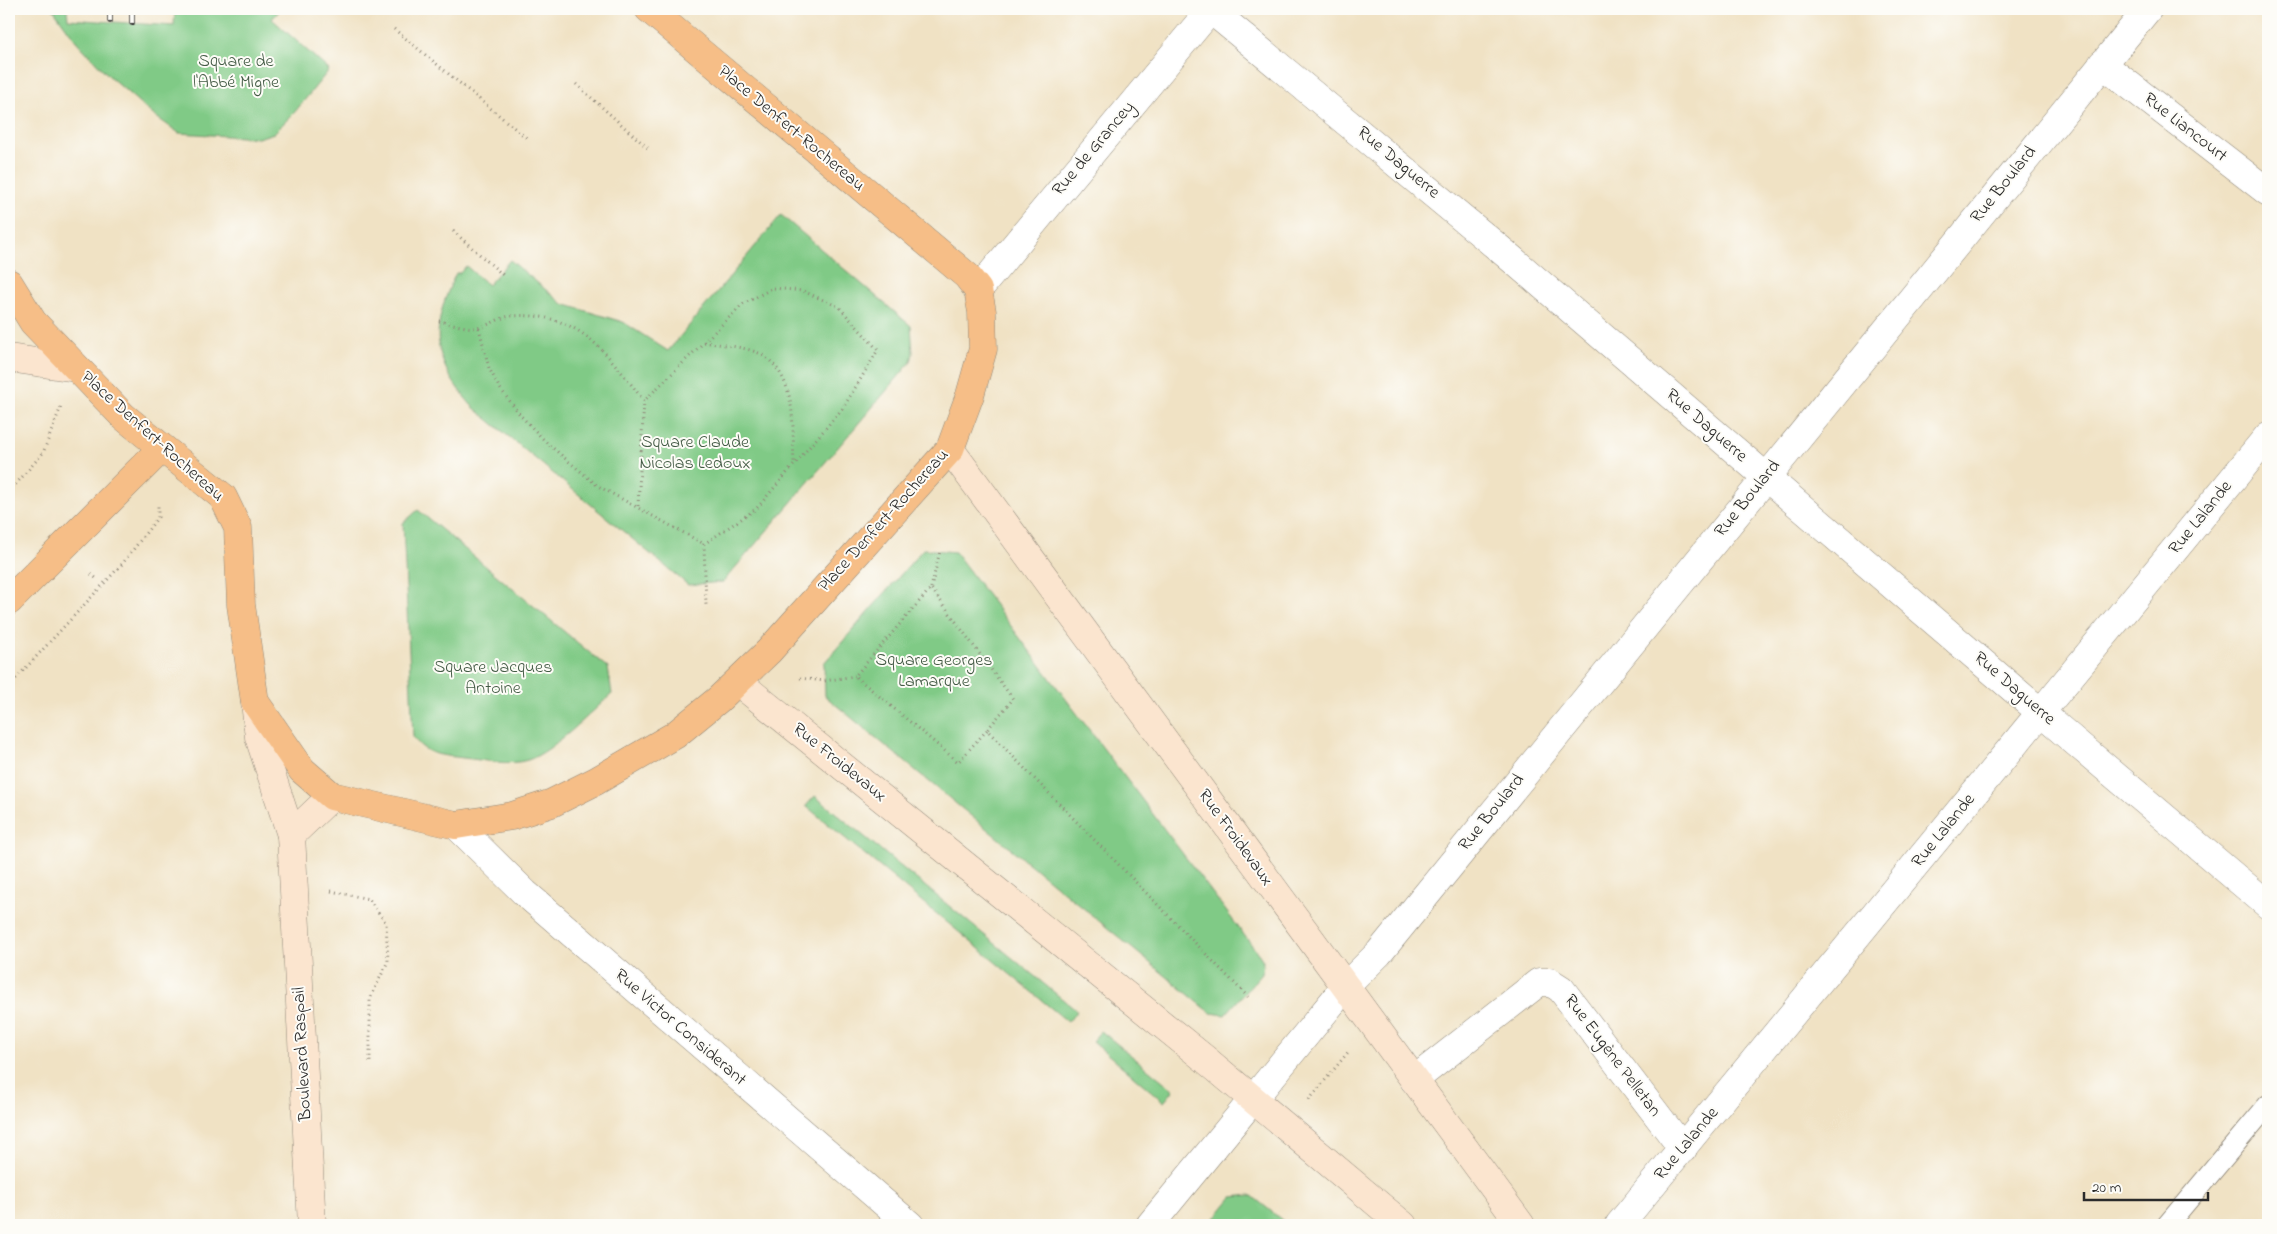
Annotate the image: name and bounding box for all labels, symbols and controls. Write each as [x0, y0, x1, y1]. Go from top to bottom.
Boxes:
park label: Square de l'Abbé Migne [193, 49, 280, 97]
street label: Place Denfert-Rochereau [712, 60, 870, 198]
street label: Rue Liancourt [2137, 87, 2233, 169]
street label: Rue de Grancey [1046, 96, 1142, 202]
street label: Rue Daguerre [1350, 120, 1446, 207]
street label: Rue Boulard [1965, 141, 2043, 229]
street label: Place Denfert-Rochereau [75, 365, 229, 509]
street label: Rue Daguerre [1659, 383, 1753, 470]
park label: Square Claude Nicolas Ledoux [639, 430, 751, 477]
street label: Place Denfert-Rochereau [812, 444, 956, 598]
street label: Rue Boulard [1709, 455, 1787, 543]
street label: Rue Lalande [2163, 475, 2240, 561]
street label: Rue Daguerre [1967, 646, 2061, 733]
park label: Square Georges Lamarque [876, 648, 992, 695]
park label: Square Jacques Antoine [434, 655, 552, 702]
street label: Rue Froidevaux [786, 717, 892, 809]
street label: Rue Boulard [1453, 769, 1531, 857]
street label: Rue Froidevaux [1191, 784, 1279, 892]
street label: Rue Lalande [1906, 788, 1983, 874]
street label: Rue Victor Considerant [608, 963, 752, 1093]
street label: Boulevard Raspail [287, 986, 320, 1123]
street label: Rue Eugène Pelletan [1556, 989, 1667, 1123]
street label: Rue Lalande [1648, 1101, 1726, 1186]
scale bar [2084, 1169, 2208, 1201]
text: 20 m [2092, 1177, 2122, 1199]

